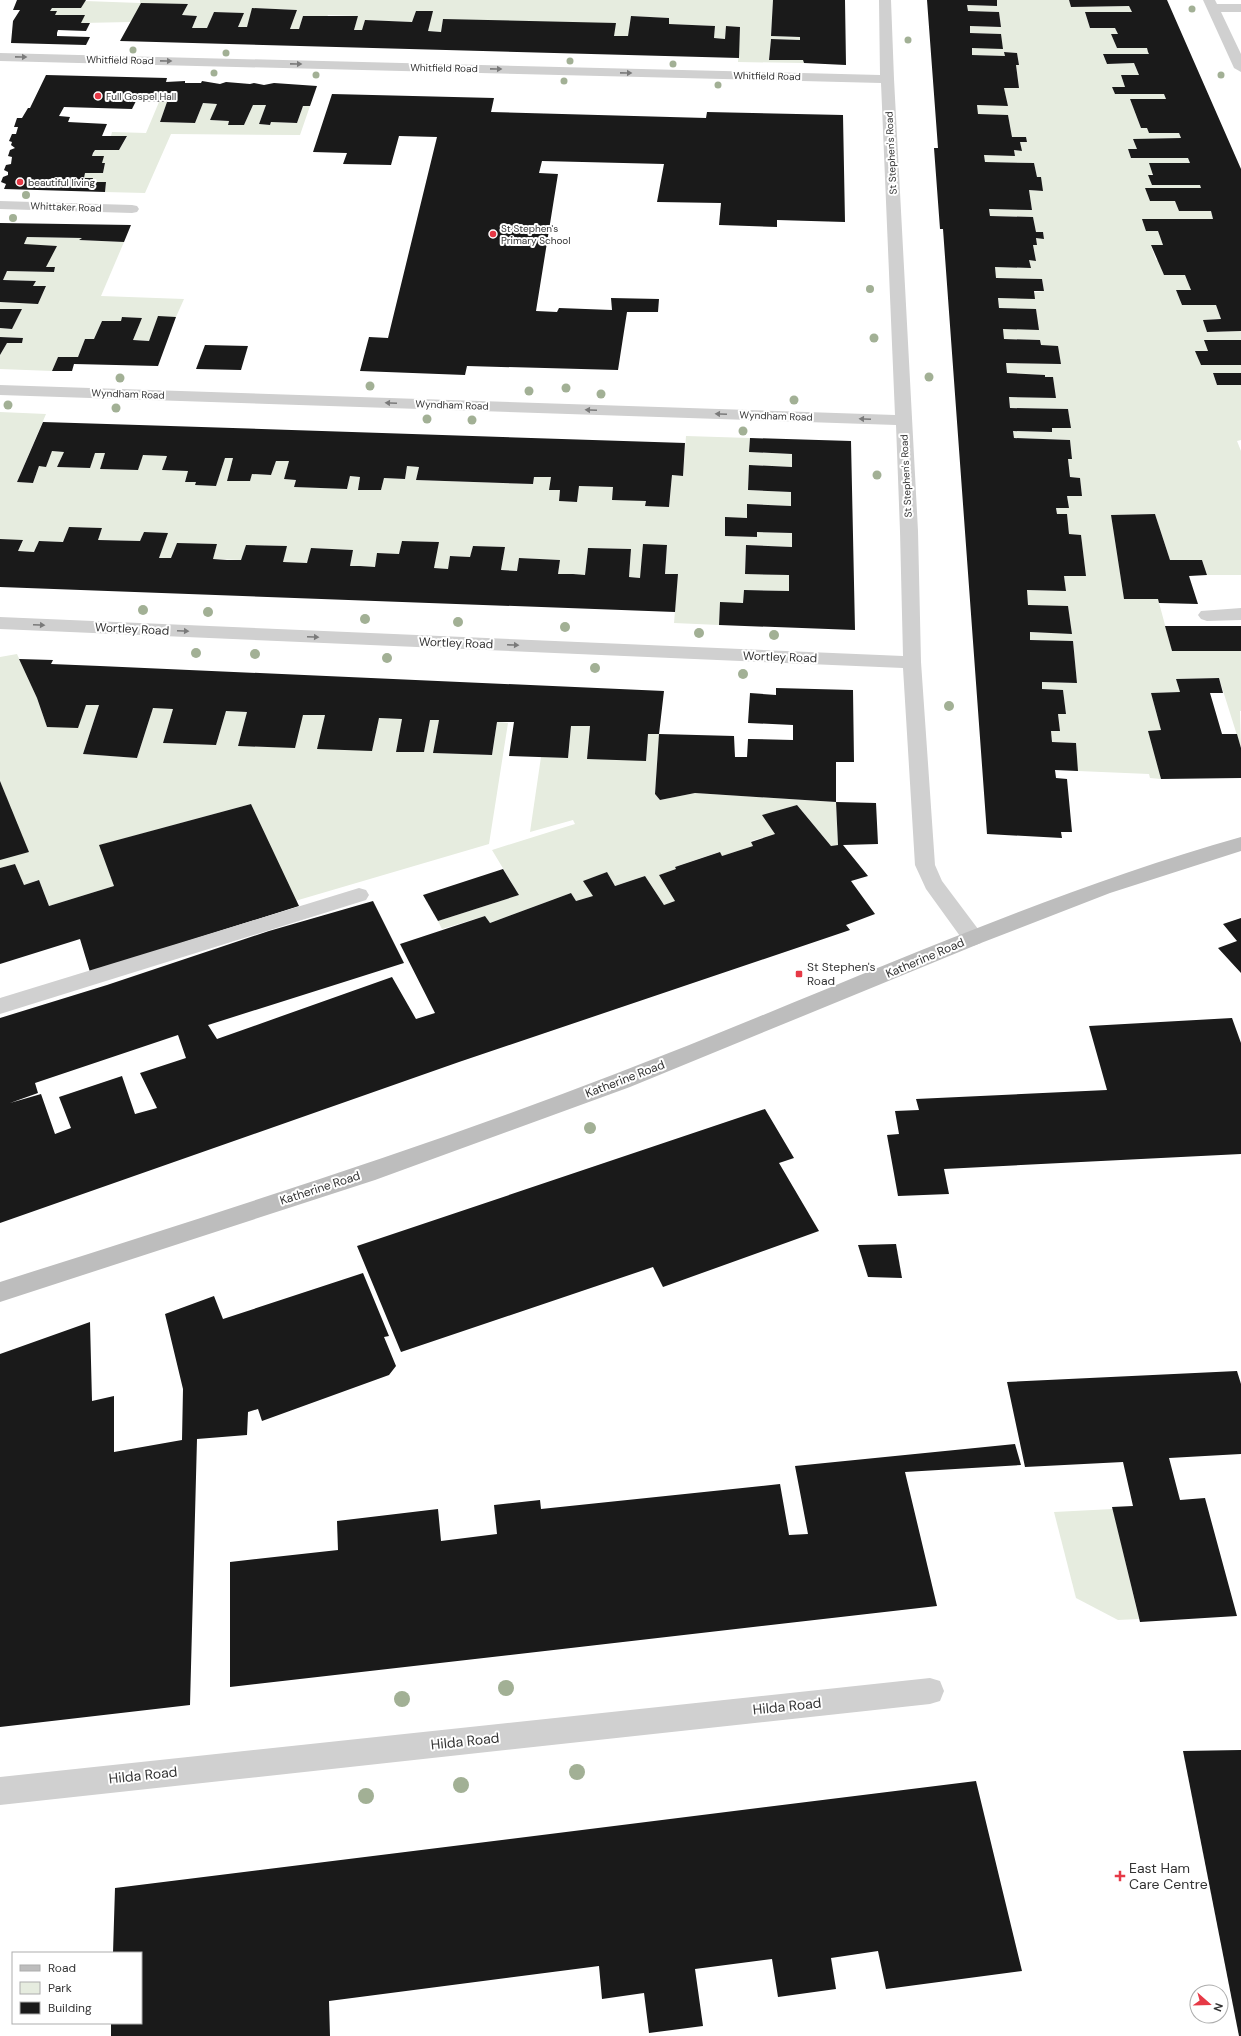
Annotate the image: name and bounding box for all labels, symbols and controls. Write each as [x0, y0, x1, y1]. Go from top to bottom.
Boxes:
street label: Whitfield Road [86, 53, 154, 67]
one-way arrow [15, 54, 27, 61]
one-way arrow [160, 58, 173, 64]
one-way arrow [290, 61, 303, 67]
street label: Whitfield Road [410, 61, 478, 75]
one-way arrow [490, 66, 503, 72]
one-way arrow [620, 69, 632, 76]
street label: Whitfield Road [733, 69, 801, 83]
place label: Full Gospel Hall [106, 90, 176, 103]
marker: Full Gospel Hall [93, 91, 103, 101]
street label: St Stephen's Road [882, 111, 900, 195]
place label: beautiful living [28, 176, 95, 189]
marker: beautiful living [15, 177, 25, 187]
street label: Whittaker Road [30, 199, 102, 215]
place label: St Stephen's Primary School [501, 222, 571, 247]
marker: St Stephen's Primary School [488, 229, 498, 239]
street label: Wyndham Road [91, 386, 165, 402]
street label: Wyndham Road [415, 397, 489, 413]
one-way arrow [385, 400, 397, 407]
one-way arrow [584, 407, 597, 413]
street label: Wyndham Road [739, 408, 813, 424]
one-way arrow [714, 411, 727, 417]
one-way arrow [858, 416, 871, 422]
street label: St Stephen's Road [897, 434, 915, 518]
street label: Wortley Road [94, 619, 170, 639]
one-way arrow [33, 622, 46, 628]
one-way arrow [177, 628, 189, 635]
one-way arrow [307, 634, 320, 640]
street label: Wortley Road [419, 634, 493, 652]
one-way arrow [507, 642, 520, 648]
street label: Wortley Road [743, 648, 817, 666]
street label: Katherine Road [883, 934, 967, 982]
place label: St Stephen's Road [807, 959, 876, 989]
marker: St Stephen's Road [794, 969, 804, 979]
street label: Katherine Road [583, 1057, 667, 1101]
street label: Katherine Road [278, 1167, 362, 1209]
street label: Hilda Road [752, 1693, 822, 1719]
street label: Hilda Road [430, 1728, 500, 1754]
street label: Hilda Road [108, 1762, 178, 1788]
place label: East Ham Care Centre [1129, 1859, 1208, 1893]
marker: East Ham Care Centre [1114, 1870, 1126, 1882]
legend [12, 1952, 142, 2024]
text: Road [48, 1960, 76, 1976]
text: Park [48, 1980, 72, 1996]
north arrow [1189, 1984, 1229, 2024]
text: Building [48, 2000, 92, 2016]
text: N [1210, 2001, 1226, 2014]

